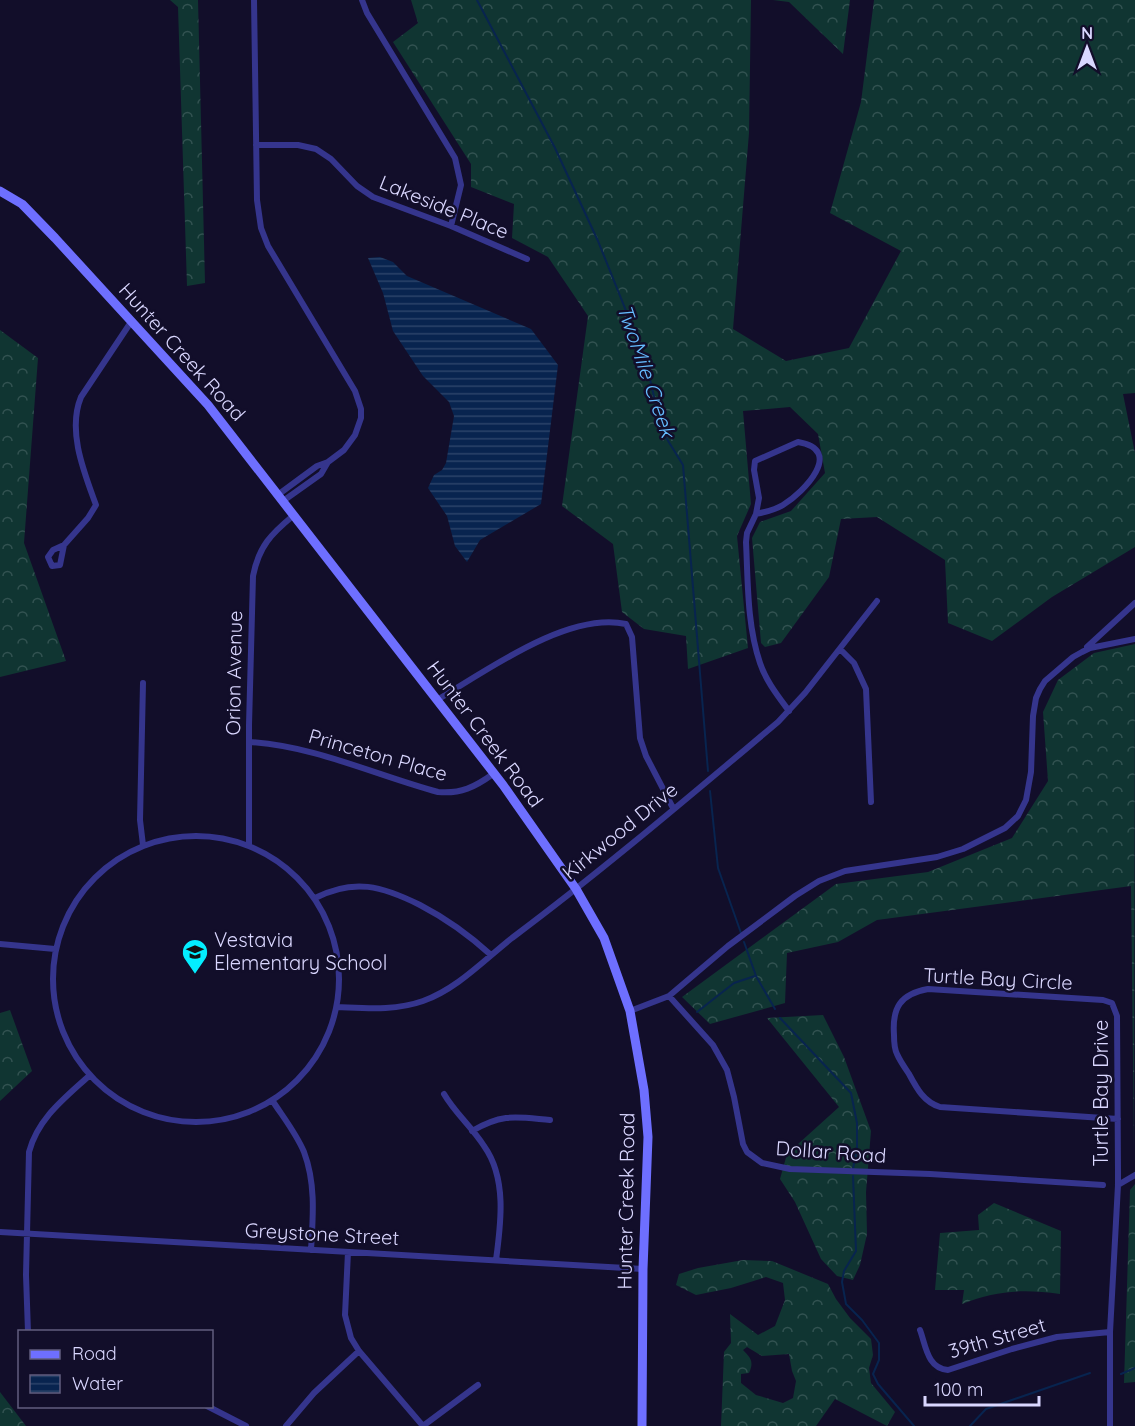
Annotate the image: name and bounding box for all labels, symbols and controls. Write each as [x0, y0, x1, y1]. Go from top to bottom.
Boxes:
north arrow [1057, 18, 1117, 78]
text: N [1081, 23, 1093, 43]
street label: Lakeside Place [376, 169, 512, 244]
street label: Hunter Creek Road [114, 277, 251, 426]
water label: TwoMile Creek [612, 301, 682, 442]
street label: Orion Avenue [220, 610, 247, 736]
street label: Hunter Creek Road [422, 655, 549, 812]
street label: Princeton Place [306, 723, 450, 786]
street label: Kirkwood Drive [557, 776, 682, 885]
place label: Vestavia Elementary School [214, 927, 387, 975]
school or university icon: Vestavia Elementary School [180, 937, 210, 975]
street label: Turtle Bay Circle [923, 962, 1073, 995]
street label: Turtle Bay Drive [1088, 1020, 1113, 1166]
street label: Hunter Creek Road [611, 1112, 640, 1290]
street label: Dollar Road [775, 1135, 887, 1168]
street label: Greystone Street [244, 1217, 400, 1250]
street label: 39th Street [945, 1312, 1049, 1363]
legend [18, 1330, 213, 1408]
text: Road [72, 1342, 117, 1365]
scale bar [925, 1369, 1039, 1407]
text: Water [72, 1372, 123, 1395]
text: 100 m [934, 1378, 983, 1401]

